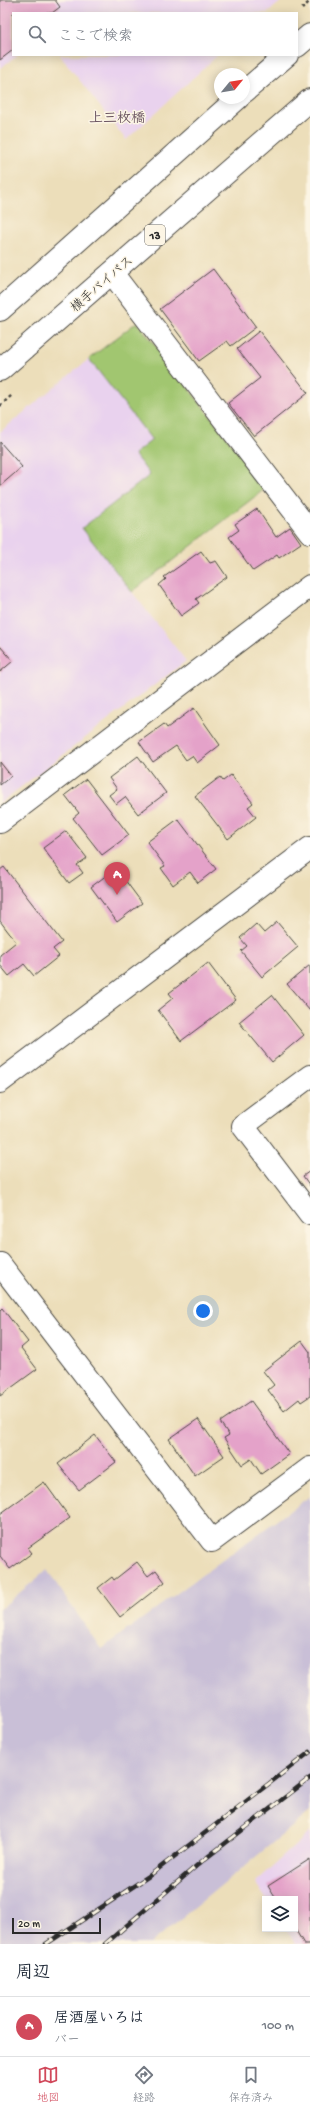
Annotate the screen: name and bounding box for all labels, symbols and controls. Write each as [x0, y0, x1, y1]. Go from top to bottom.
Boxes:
search box [12, 12, 298, 56]
icon: search [26, 23, 48, 45]
text: ここで検索 [58, 28, 133, 46]
north arrow [214, 68, 250, 104]
district label: 上三枚橋 [89, 110, 145, 128]
road number: 13 [145, 225, 165, 245]
street label: 横手バイパス [68, 254, 137, 316]
pin: A [104, 862, 130, 895]
your location [193, 1301, 213, 1321]
map controls [262, 1896, 298, 1932]
button: layers [262, 1896, 298, 1932]
scale bar [12, 1916, 101, 1935]
text: 20 m [18, 1919, 40, 1931]
text: 周辺 [16, 1964, 50, 1984]
text: 居酒屋いろは [54, 2010, 144, 2028]
text: A [25, 2019, 33, 2034]
text: 100 m [262, 2019, 294, 2034]
text: バー [54, 2033, 80, 2048]
tab: 地図 [37, 2064, 59, 2105]
tab: 経路 [133, 2064, 155, 2105]
tab: 保存済み [229, 2064, 273, 2105]

